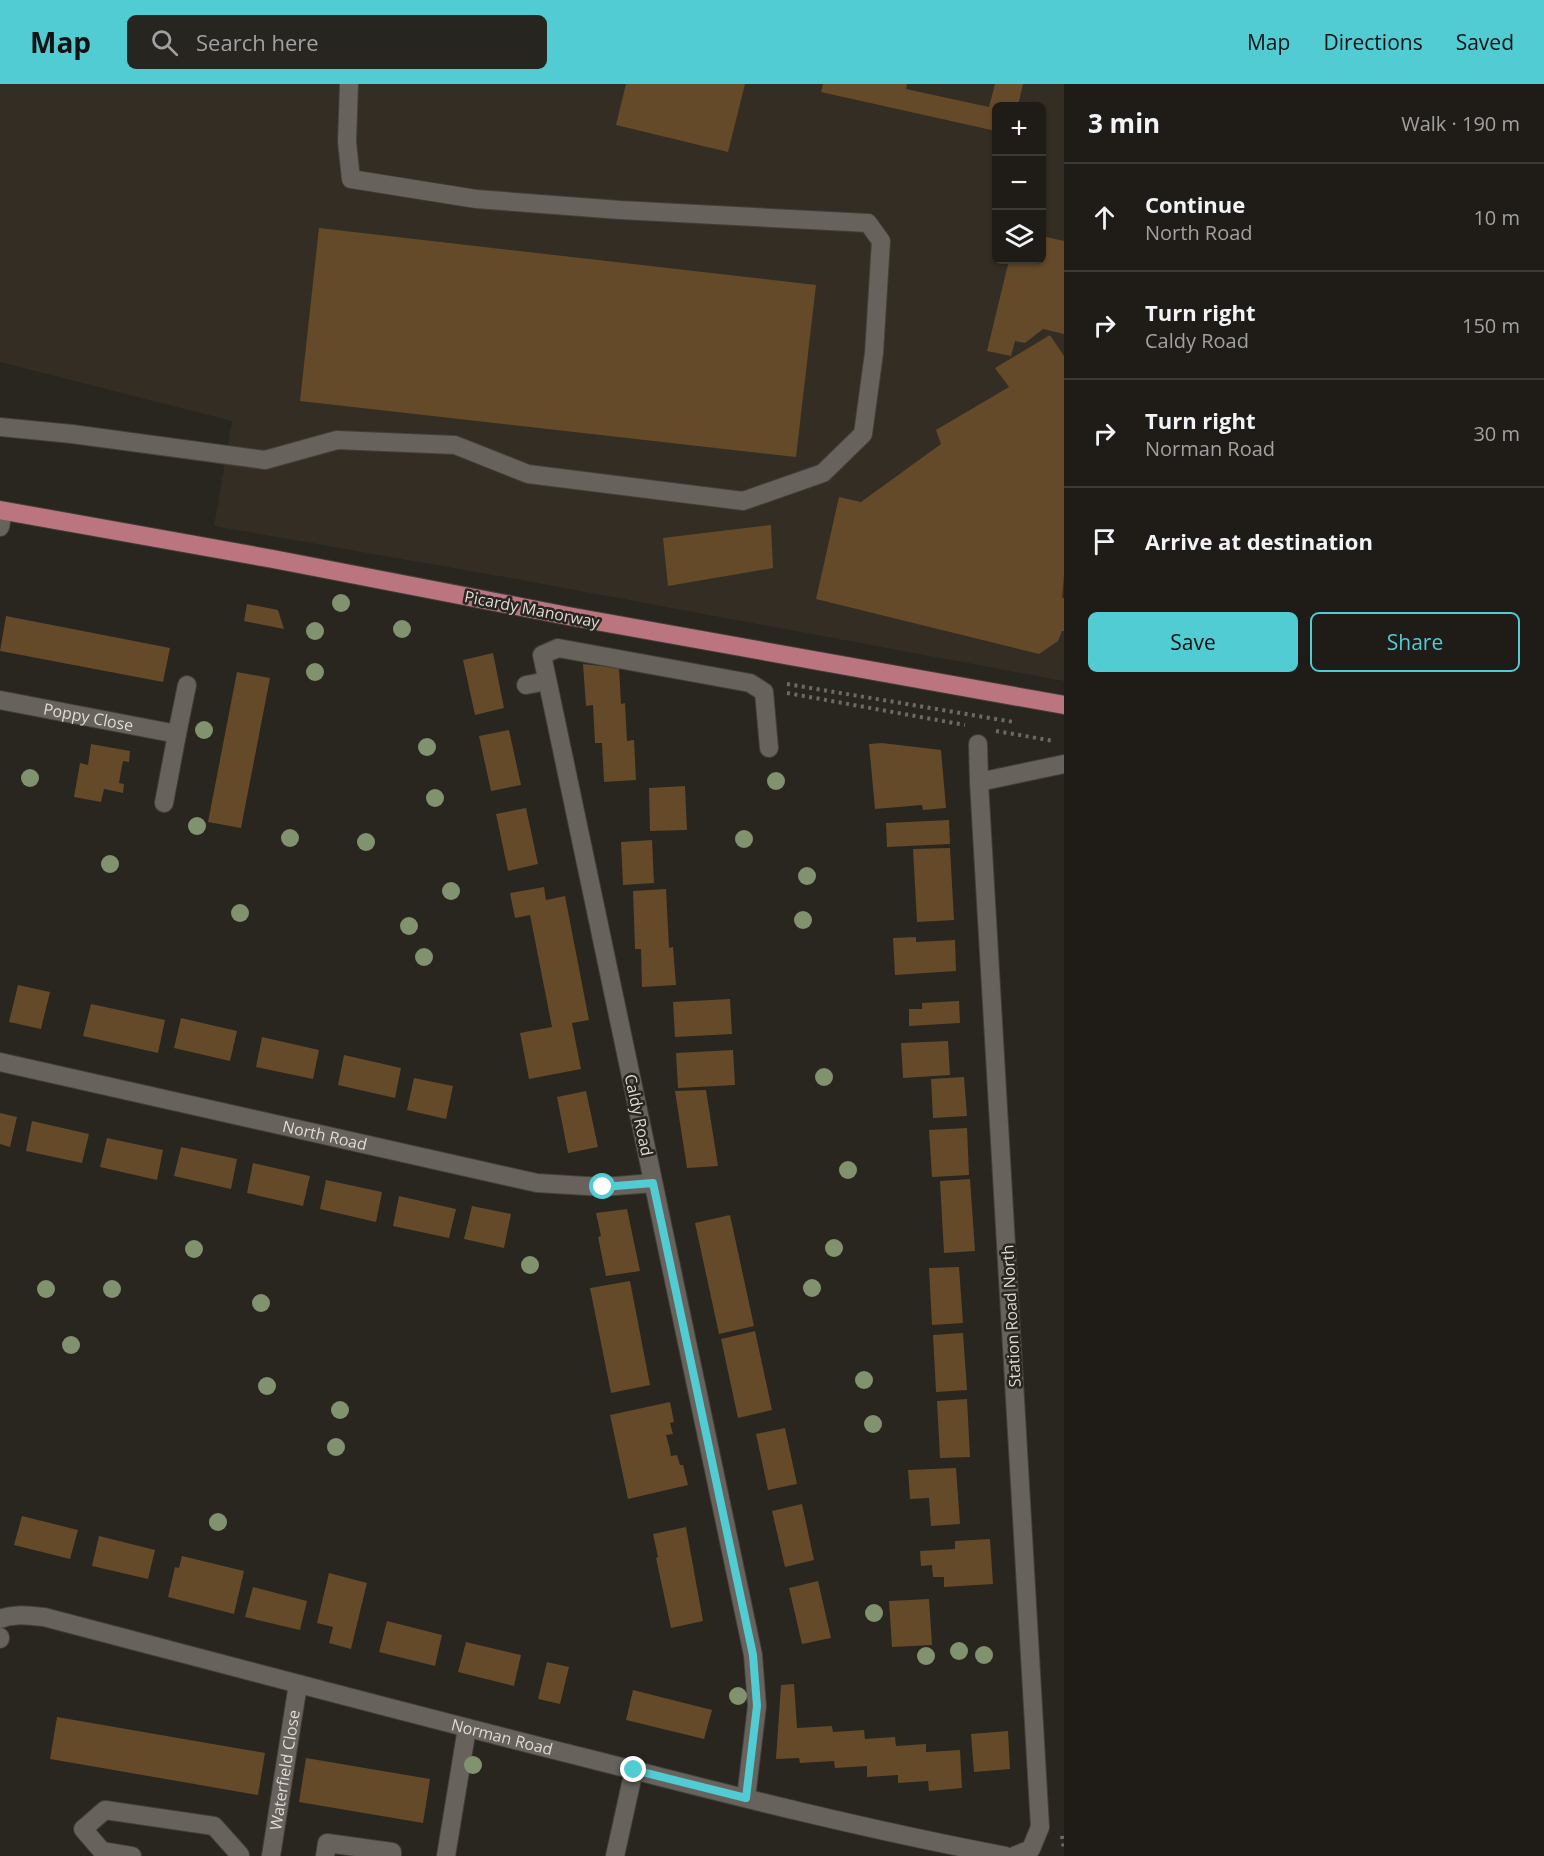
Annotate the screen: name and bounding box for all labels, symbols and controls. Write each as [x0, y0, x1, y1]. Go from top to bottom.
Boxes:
search box [127, 15, 547, 69]
text: Map [30, 23, 91, 61]
icon: search [148, 26, 181, 59]
text: Search here [196, 27, 319, 57]
text: Map [1247, 28, 1290, 56]
text: Directions [1323, 28, 1423, 56]
text: Saved [1456, 28, 1514, 56]
map controls [992, 102, 1046, 264]
button: + [992, 102, 1046, 156]
text: 3 min [1088, 105, 1160, 141]
text: Walk · 190 m [1401, 110, 1520, 137]
button: − [992, 156, 1046, 210]
text: Continue [1145, 189, 1245, 219]
icon: ahead [1088, 201, 1121, 234]
text: 10 m [1473, 204, 1520, 231]
button: layers [992, 210, 1046, 264]
text: North Road [1145, 219, 1253, 246]
text: Turn right [1145, 297, 1256, 327]
icon: right [1088, 309, 1121, 342]
text: 150 m [1462, 312, 1520, 339]
text: Caldy Road [1145, 327, 1249, 354]
text: Turn right [1145, 405, 1256, 435]
icon: right [1088, 417, 1121, 450]
text: 30 m [1473, 420, 1520, 447]
text: Norman Road [1145, 435, 1275, 462]
icon: arrive [1088, 525, 1121, 558]
text: Arrive at destination [1145, 526, 1373, 556]
street label: Picardy Manorway [463, 585, 602, 633]
button: Save [1088, 612, 1298, 672]
button: Share [1310, 612, 1520, 672]
street label: Poppy Close [41, 698, 135, 736]
street label: Caldy Road [620, 1072, 658, 1158]
street label: North Road [280, 1115, 369, 1155]
route start [589, 1173, 615, 1199]
street label: Station Road North [996, 1244, 1026, 1388]
street label: Waterfield Close [264, 1708, 305, 1832]
street label: Norman Road [449, 1713, 555, 1760]
route end [620, 1756, 646, 1782]

